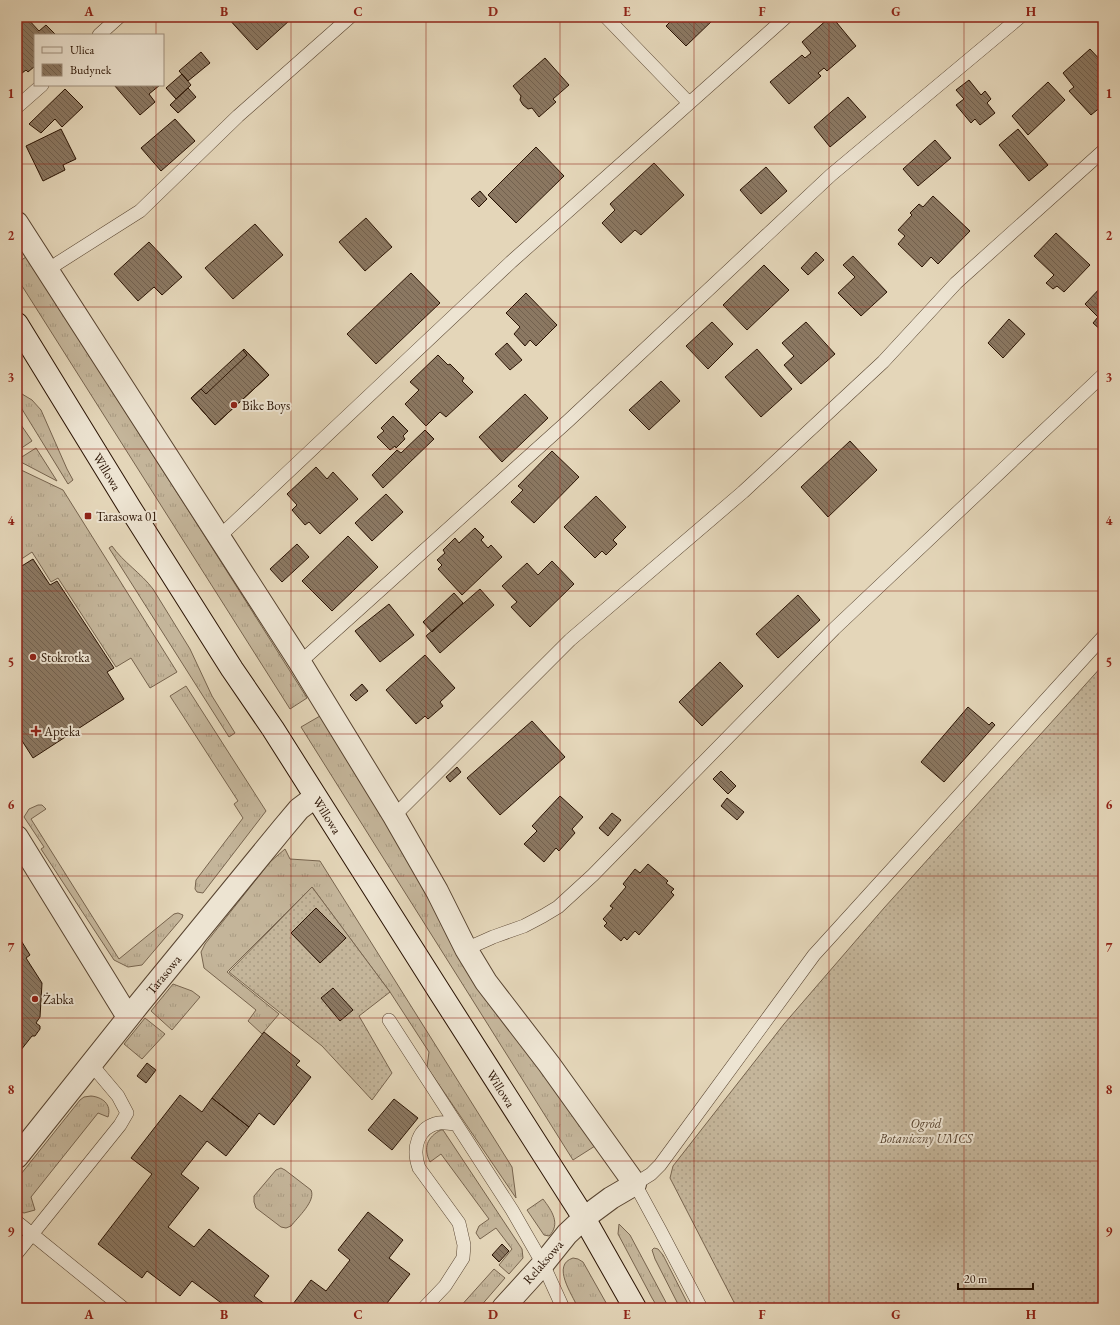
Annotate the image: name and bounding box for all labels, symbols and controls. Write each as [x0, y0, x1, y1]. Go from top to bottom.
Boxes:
text: A [83, 3, 94, 20]
text: B [220, 3, 228, 20]
text: C [353, 3, 363, 20]
text: D [488, 3, 498, 20]
text: E [623, 3, 631, 20]
text: F [758, 3, 766, 20]
text: G [891, 3, 901, 20]
text: H [1026, 3, 1037, 20]
legend [34, 34, 164, 86]
text: Ulica [70, 42, 94, 58]
text: Budynek [70, 62, 112, 78]
text: 1 [8, 85, 15, 102]
text: 1 [1106, 85, 1113, 102]
text: 2 [8, 227, 15, 244]
text: 2 [1106, 227, 1113, 244]
text: 3 [8, 369, 15, 386]
text: 3 [1106, 369, 1113, 386]
place label: Bike Boys [242, 397, 290, 414]
marker: Bike Boys [229, 400, 239, 410]
street label: Willowa [89, 449, 126, 494]
place label: Tarasowa 01 [96, 508, 157, 525]
marker: Tarasowa 01 [83, 511, 93, 521]
text: 4 [8, 512, 15, 529]
text: 4 [1106, 512, 1113, 529]
place label: Stokrotka [41, 649, 90, 666]
marker: Stokrotka [28, 652, 38, 662]
text: 5 [8, 654, 14, 671]
text: 5 [1106, 654, 1112, 671]
place label: Apteka [43, 723, 81, 740]
marker: Apteka [31, 726, 41, 736]
street label: Willowa [309, 793, 346, 838]
text: 6 [8, 796, 15, 813]
text: 6 [1106, 796, 1113, 813]
text: 7 [8, 939, 15, 956]
text: 7 [1106, 939, 1113, 956]
street label: Tarasowa [142, 950, 185, 998]
place label: Żabka [43, 991, 75, 1008]
marker: Żabka [30, 994, 40, 1004]
street label: Willowa [483, 1067, 520, 1111]
text: 8 [8, 1081, 15, 1098]
text: 8 [1106, 1081, 1113, 1098]
park label: Ogród Botaniczny UMCS [879, 1115, 973, 1147]
text: 9 [8, 1223, 15, 1240]
text: 9 [1106, 1223, 1113, 1240]
street label: Relaksowa [519, 1236, 567, 1288]
scale bar [958, 1265, 1033, 1291]
text: 20 m [964, 1271, 988, 1287]
text: A [83, 1306, 94, 1323]
text: B [220, 1306, 228, 1323]
text: C [353, 1306, 363, 1323]
text: D [488, 1306, 498, 1323]
text: E [623, 1306, 631, 1323]
text: F [758, 1306, 766, 1323]
text: G [891, 1306, 901, 1323]
text: H [1026, 1306, 1037, 1323]

